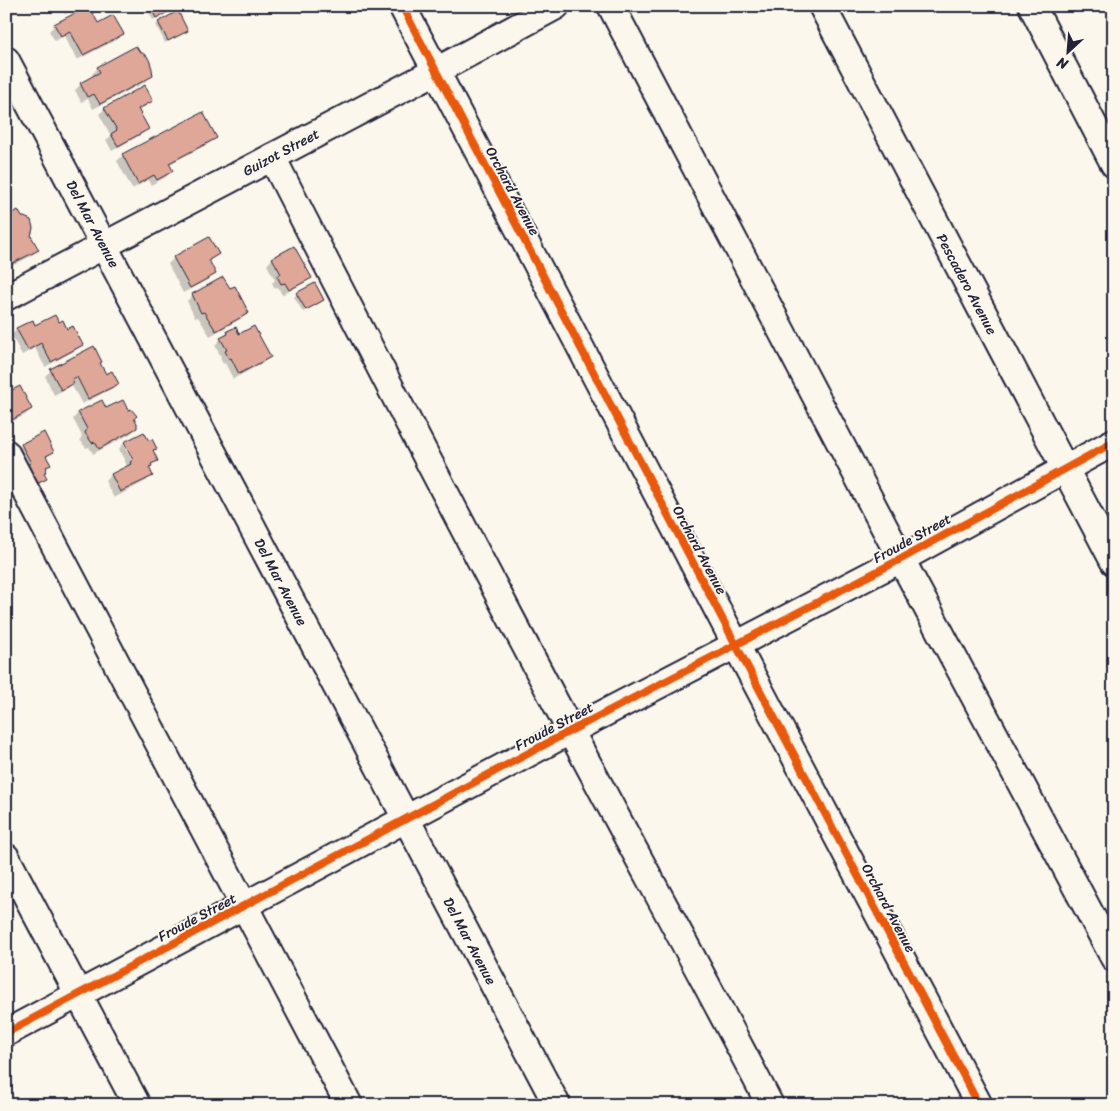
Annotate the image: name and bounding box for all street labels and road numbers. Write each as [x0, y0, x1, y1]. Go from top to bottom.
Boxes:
street label: Guizot Street [238, 122, 324, 183]
street label: Orchard Avenue [479, 142, 547, 240]
street label: Del Mar Avenue [59, 176, 126, 273]
street label: Pescadero Avenue [929, 229, 1004, 340]
street label: Orchard Avenue [666, 501, 734, 599]
street label: Froude Street [868, 507, 956, 570]
street label: Del Mar Avenue [247, 534, 314, 631]
street label: Froude Street [510, 695, 598, 758]
street label: Orchard Avenue [855, 859, 923, 957]
street label: Froude Street [153, 886, 241, 949]
street label: Del Mar Avenue [436, 893, 503, 990]

